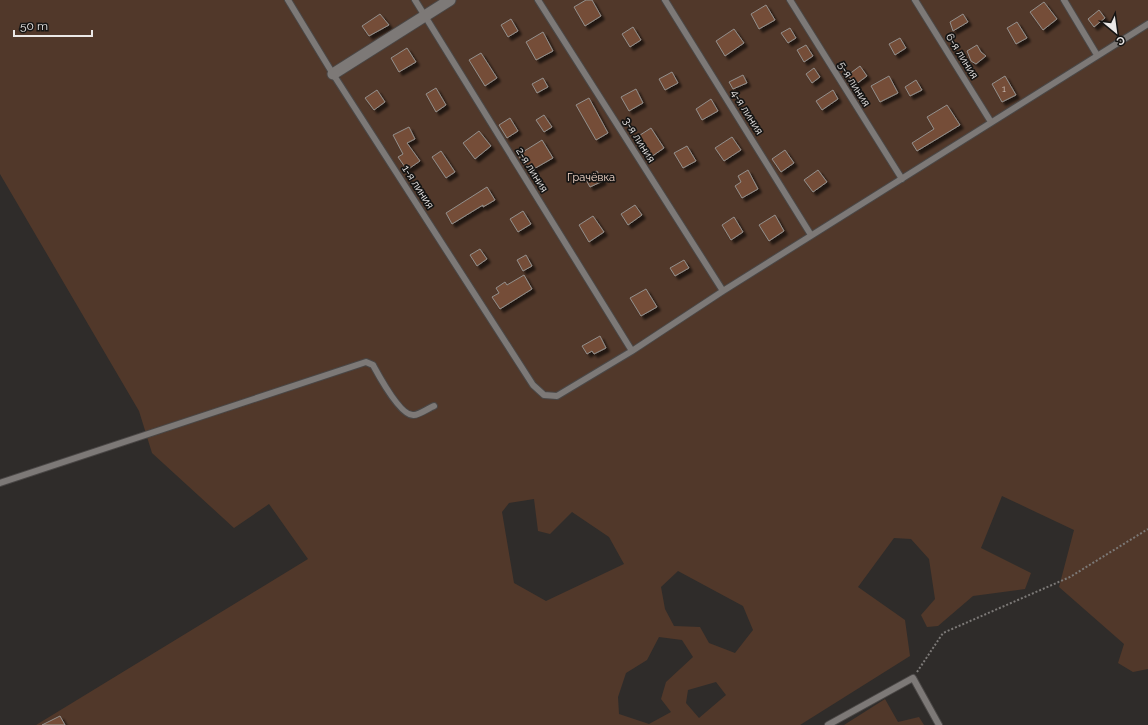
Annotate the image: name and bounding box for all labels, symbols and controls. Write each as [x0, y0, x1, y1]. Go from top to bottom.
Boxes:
scale bar [14, 12, 92, 38]
north arrow [1096, 12, 1136, 52]
text: 50 m [20, 19, 48, 33]
street label: 6-я линия [943, 31, 981, 81]
text: С [1114, 33, 1127, 48]
street label: 5-я линия [835, 59, 873, 109]
house number: 1 [1002, 84, 1006, 94]
street label: 4-я линия [728, 87, 766, 137]
street label: 3-я линия [620, 115, 658, 165]
street label: 2-я линия [513, 145, 551, 195]
street label: 1-я линия [399, 163, 437, 211]
park label: Грачёвка [567, 171, 615, 184]

